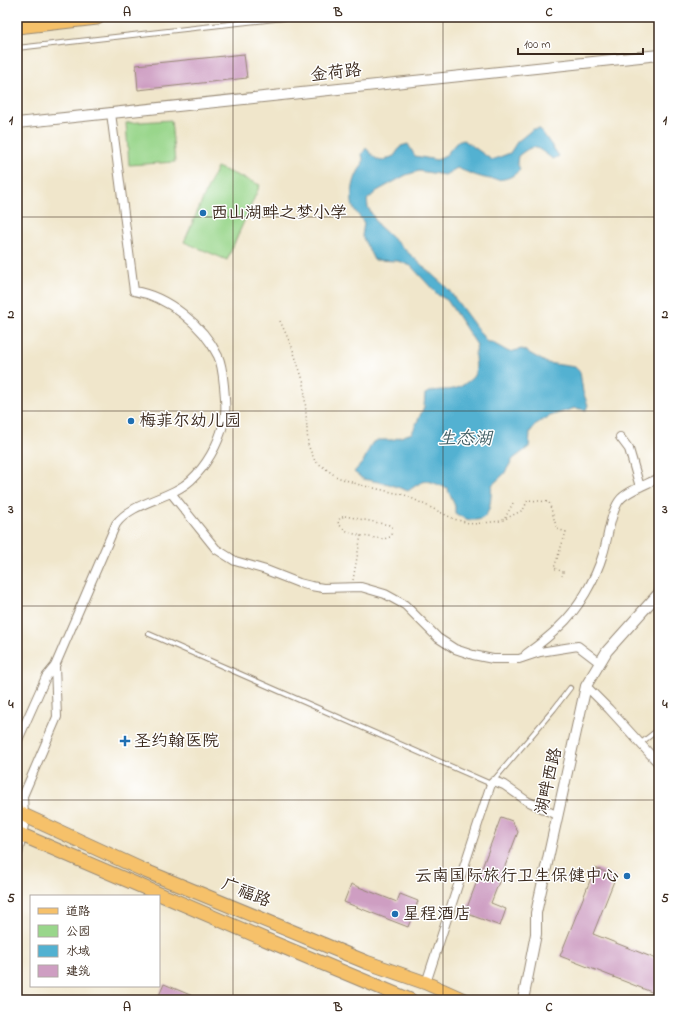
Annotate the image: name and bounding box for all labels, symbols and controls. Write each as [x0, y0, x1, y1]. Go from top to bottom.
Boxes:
text: A [123, 3, 131, 22]
text: B [333, 3, 343, 22]
text: C [545, 3, 553, 22]
scale bar [518, 30, 643, 56]
text: 100 m [524, 36, 551, 54]
street label: 金荷路 [309, 58, 363, 88]
text: 1 [9, 111, 14, 130]
text: 1 [663, 111, 668, 130]
place label: 西山湖畔之梦小学 [211, 201, 347, 226]
marker: 西山湖畔之梦小学 [198, 208, 208, 218]
text: 2 [7, 305, 15, 324]
text: 2 [661, 305, 669, 324]
place label: 梅菲尔幼儿园 [139, 409, 241, 434]
marker: 梅菲尔幼儿园 [126, 416, 136, 426]
water label: 生态湖 [438, 427, 494, 453]
text: 3 [7, 500, 14, 519]
text: 3 [661, 500, 668, 519]
text: 4 [7, 695, 14, 714]
text: 4 [661, 695, 668, 714]
place label: 圣约翰医院 [134, 729, 219, 754]
marker: 圣约翰医院 [119, 735, 131, 747]
street label: 湖畔西路 [529, 745, 569, 817]
place label: 云南国际旅行卫生保健中心 [415, 864, 619, 889]
marker: 云南国际旅行卫生保健中心 [622, 871, 632, 881]
street label: 广福路 [218, 872, 274, 914]
text: 5 [7, 889, 15, 908]
text: 5 [661, 889, 669, 908]
legend [30, 895, 160, 987]
place label: 星程酒店 [403, 902, 471, 927]
text: 道路 [66, 903, 90, 921]
marker: 星程酒店 [390, 909, 400, 919]
text: 公园 [66, 923, 90, 941]
text: 水域 [66, 943, 90, 961]
text: 建筑 [66, 963, 90, 981]
text: A [123, 998, 131, 1017]
text: B [333, 998, 343, 1017]
text: C [545, 998, 553, 1017]

